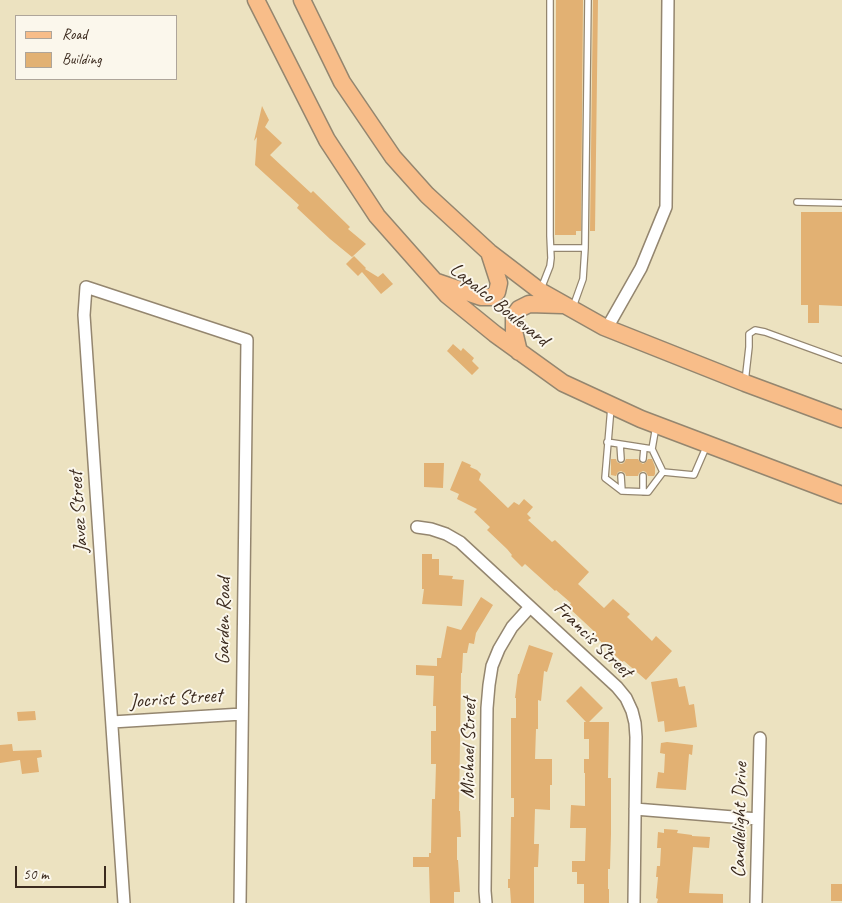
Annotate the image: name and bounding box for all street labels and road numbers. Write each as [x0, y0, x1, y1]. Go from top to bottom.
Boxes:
street label: Lapalco Boulevard [445, 258, 553, 352]
street label: Javez Street [64, 470, 94, 554]
street label: Garden Road [211, 577, 237, 665]
street label: Francis Street [549, 597, 637, 683]
street label: Jocrist Street [129, 684, 223, 714]
street label: Michael Street [456, 697, 482, 799]
street label: Candlelight Drive [727, 762, 753, 878]

